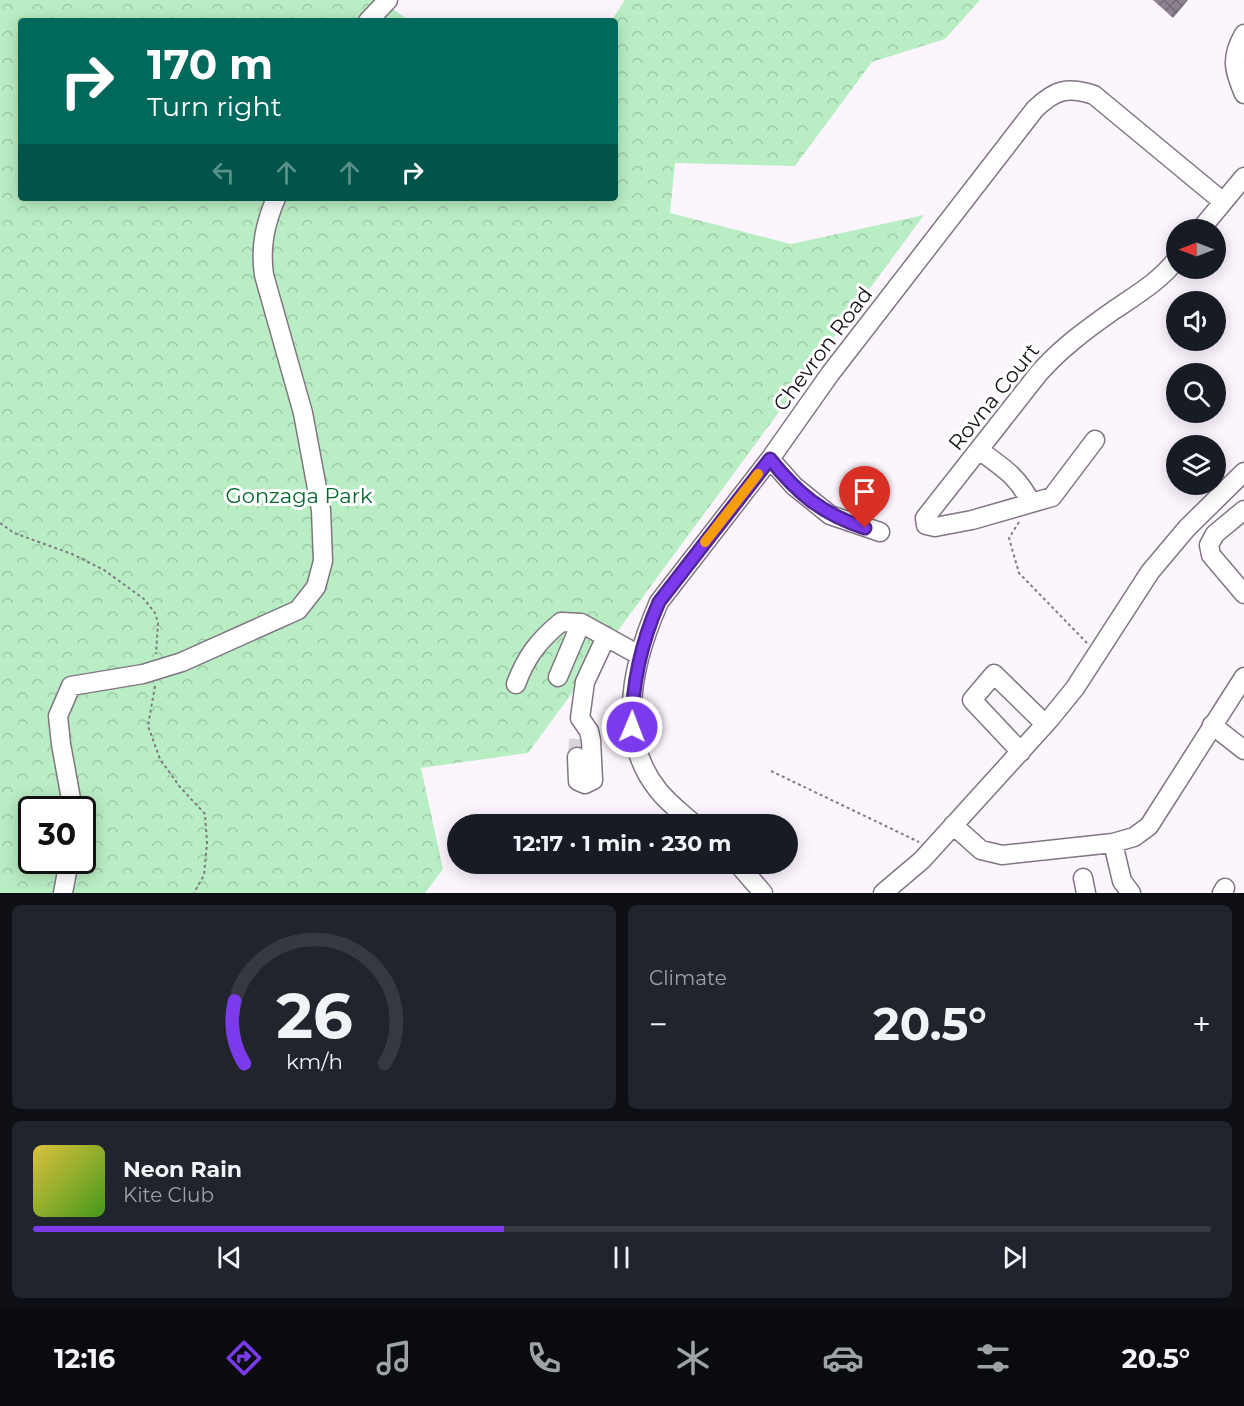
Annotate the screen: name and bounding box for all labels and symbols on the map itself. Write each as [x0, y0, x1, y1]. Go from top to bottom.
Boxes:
north arrow [1166, 219, 1226, 279]
street label: Chevron Road [768, 282, 877, 416]
street label: Rovna Court [943, 338, 1044, 455]
pin [839, 466, 890, 528]
park label: Gonzaga Park [226, 483, 373, 508]
position arrow [600, 695, 664, 759]
speed limit sign: 30 [18, 796, 96, 874]

